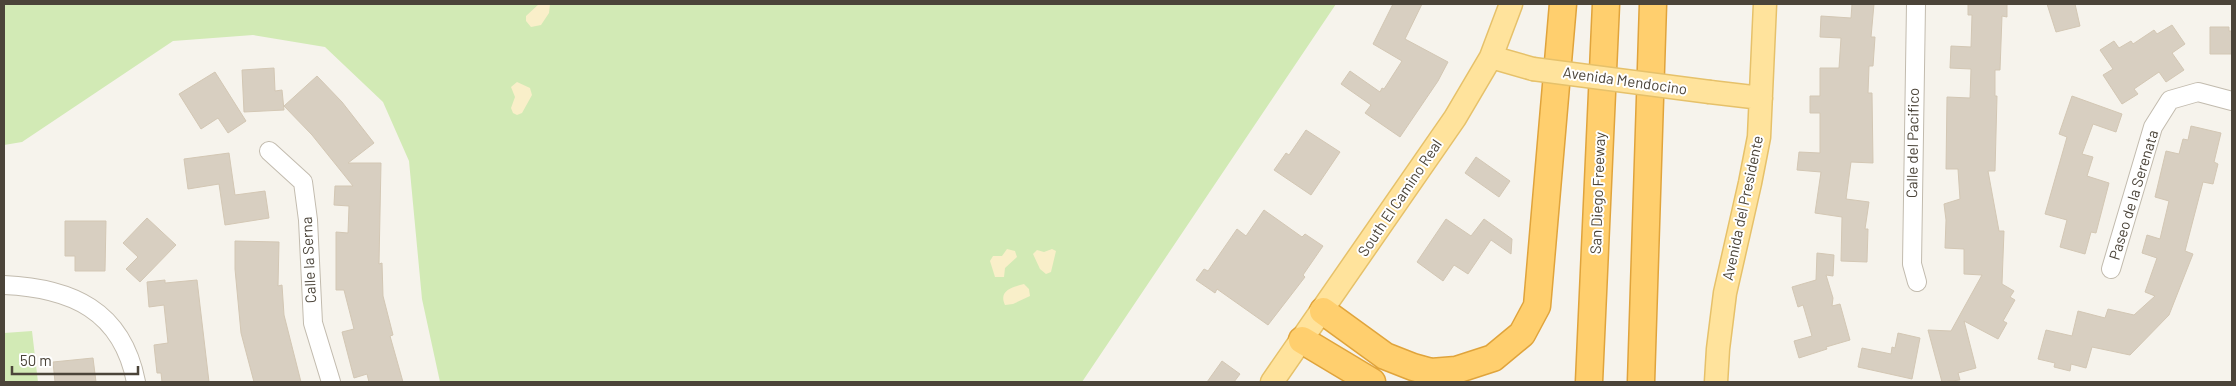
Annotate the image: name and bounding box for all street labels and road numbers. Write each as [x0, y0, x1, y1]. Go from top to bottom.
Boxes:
street label: Avenida Mendocino [1562, 62, 1688, 98]
street label: Calle del Pacifico [1902, 88, 1922, 198]
street label: Paseo de la Serenata [2105, 127, 2161, 262]
street label: San Diego Freeway [1586, 131, 1608, 254]
street label: Avenida del Presidente [1718, 134, 1766, 282]
street label: South El Camino Real [1353, 136, 1445, 259]
street label: Calle la Serna [297, 216, 319, 304]

